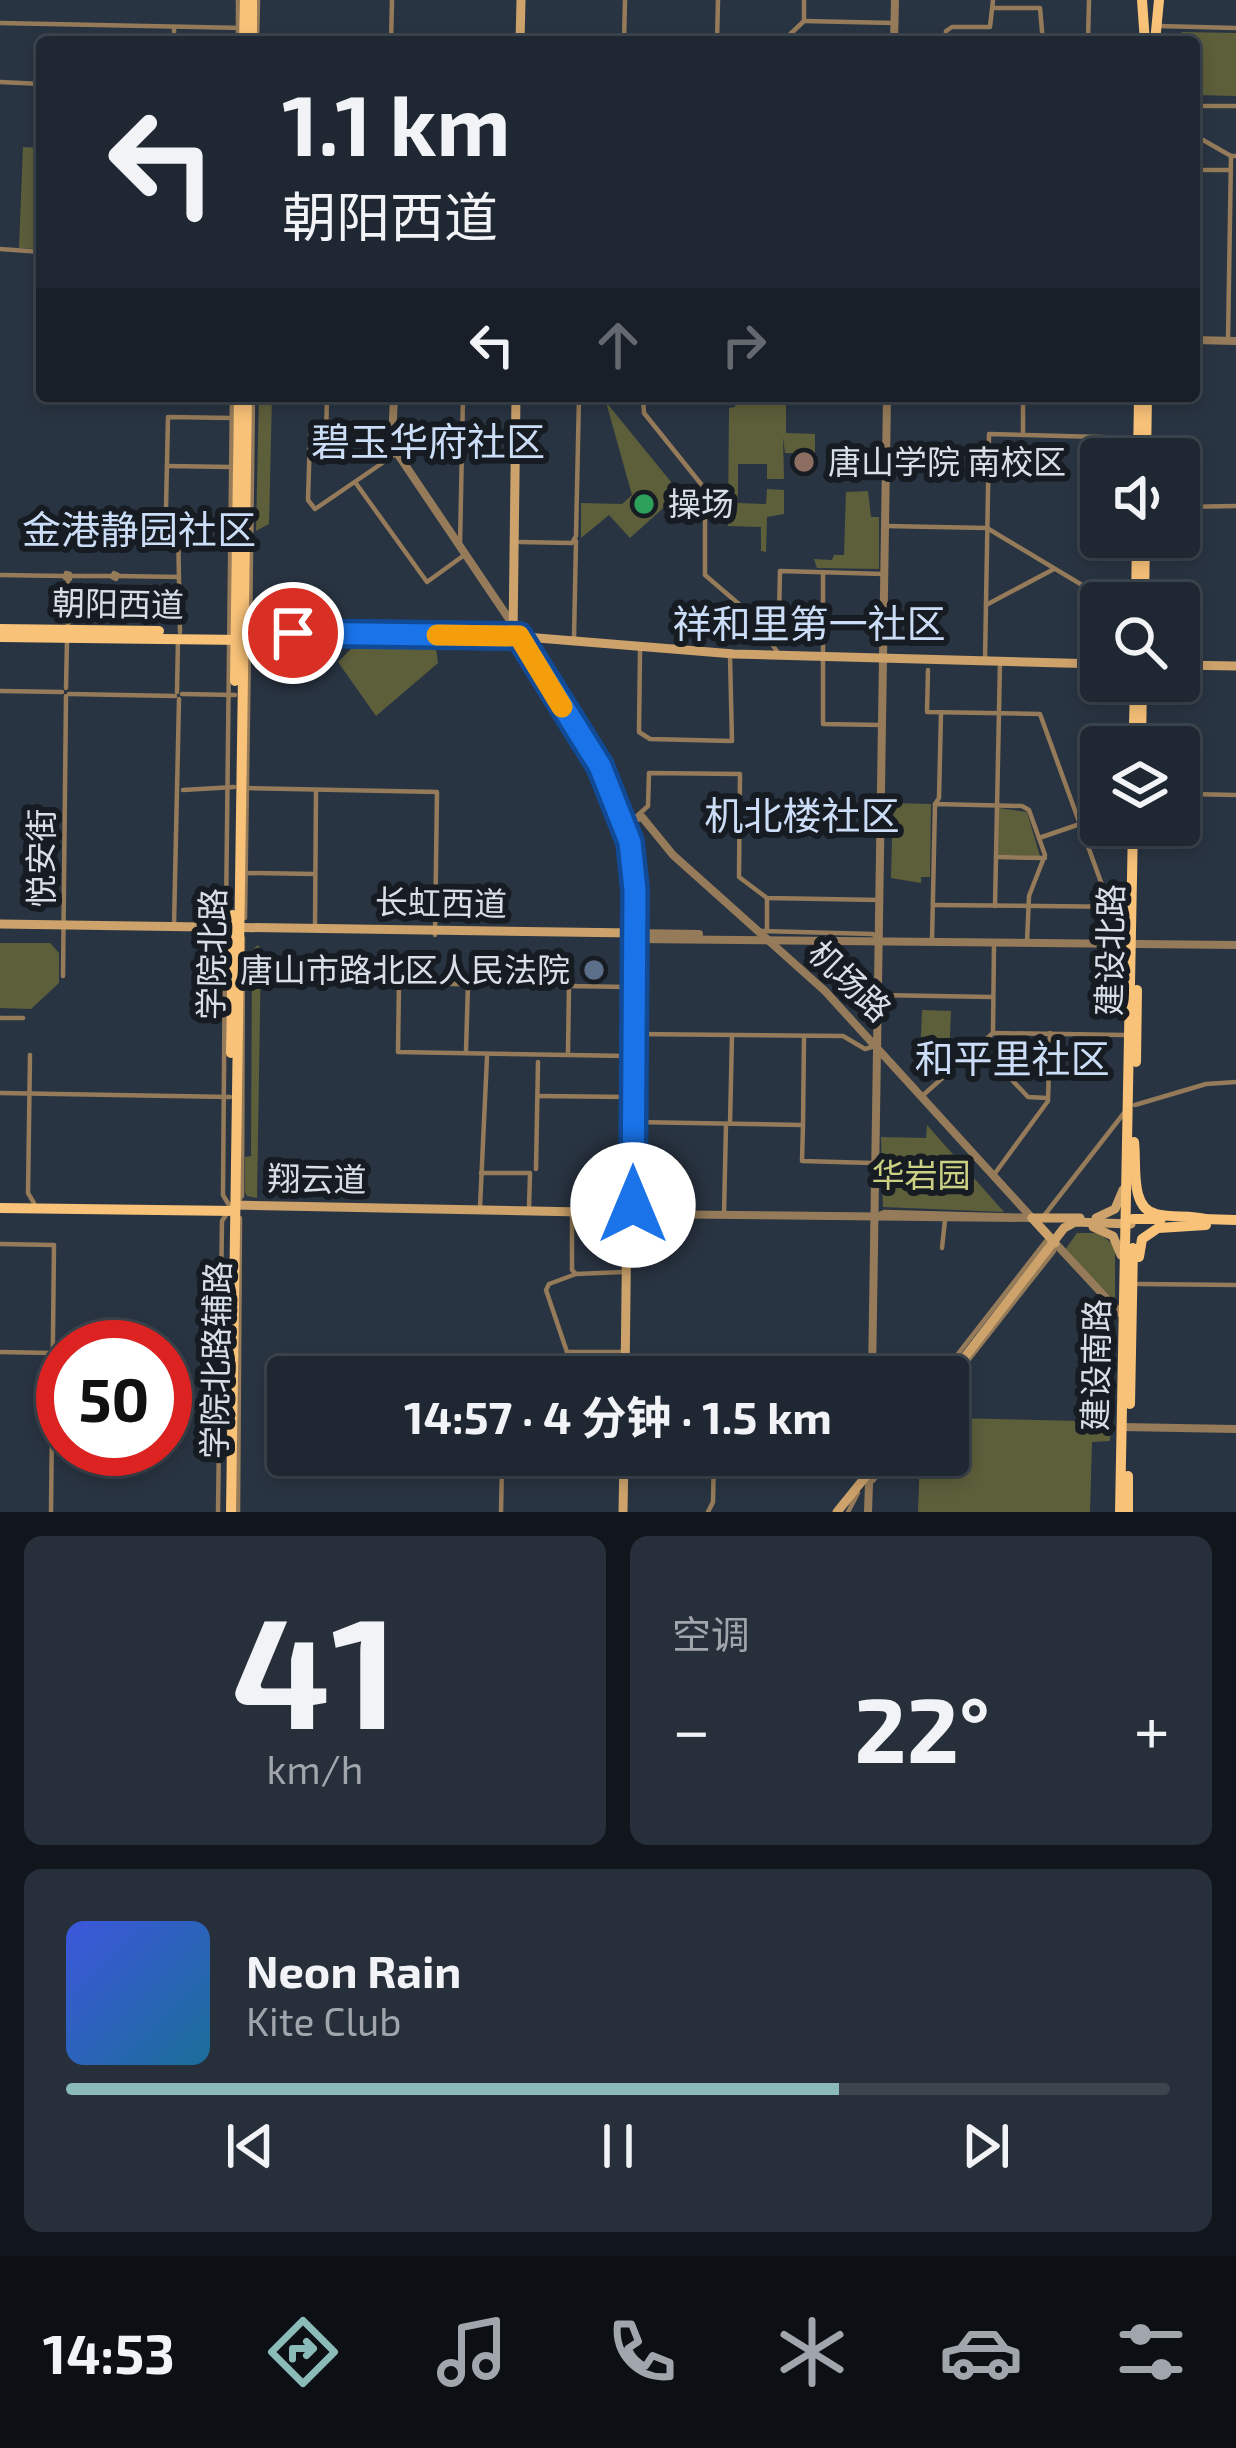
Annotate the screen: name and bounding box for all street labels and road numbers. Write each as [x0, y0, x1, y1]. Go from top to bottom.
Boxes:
street label: 朝阳西道 [52, 582, 184, 624]
street label: 悦安街 [20, 809, 60, 908]
street label: 长虹西道 [375, 881, 507, 923]
street label: 建设北路 [1088, 884, 1130, 1016]
street label: 学院北路 [190, 888, 232, 1020]
street label: 机场路 [801, 932, 900, 1029]
street label: 翔云道 [267, 1157, 367, 1199]
street label: 学院北路辅路 [193, 1261, 237, 1459]
street label: 建设南路 [1074, 1299, 1116, 1431]

